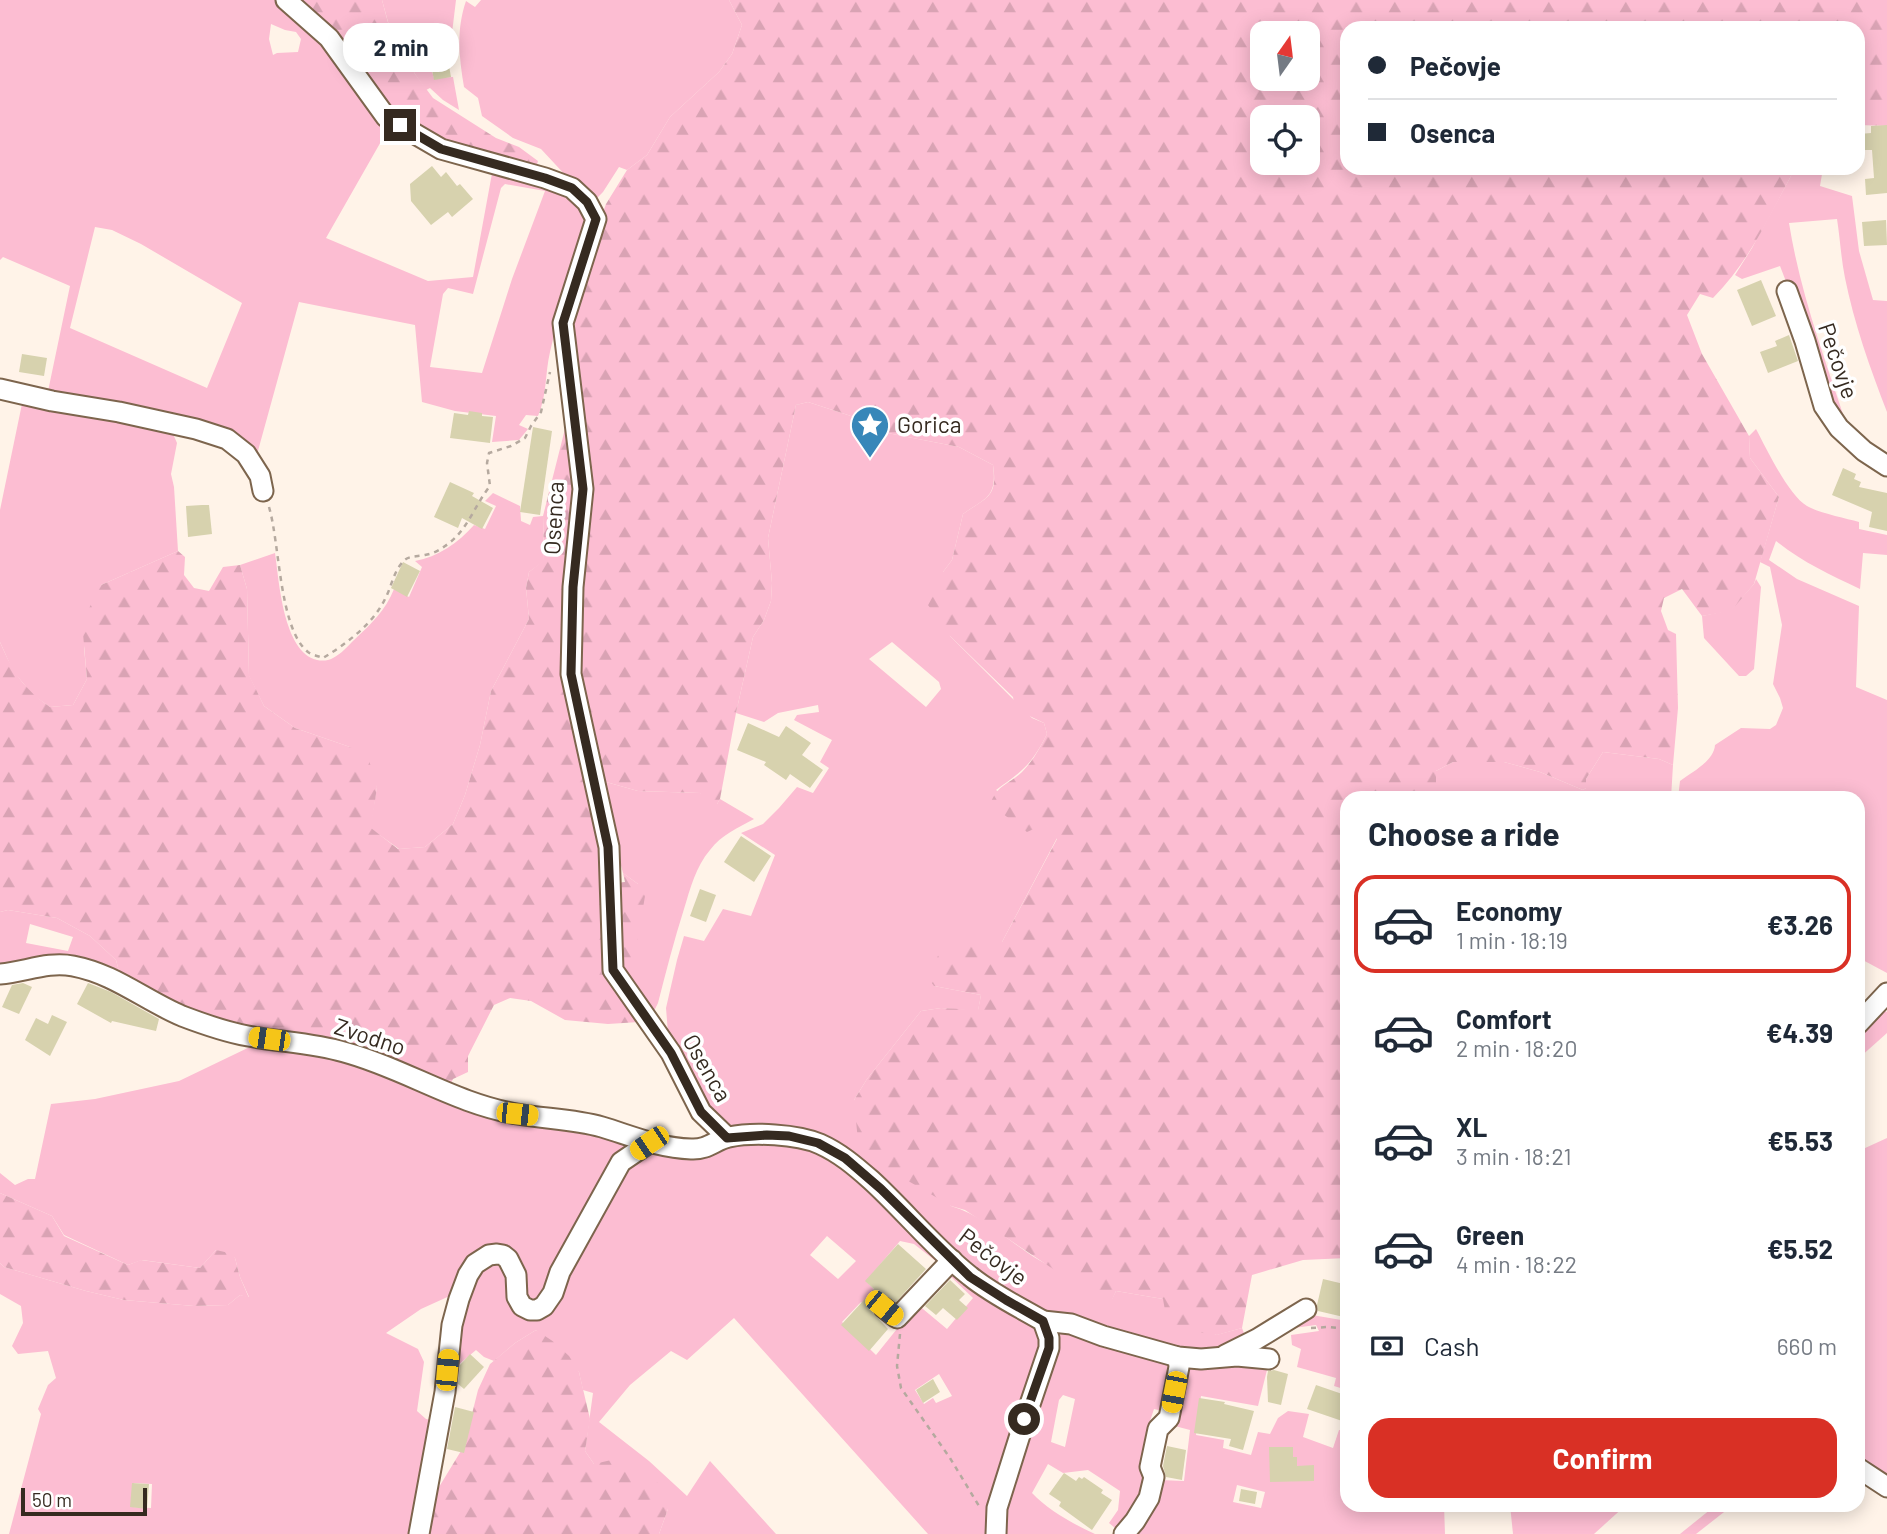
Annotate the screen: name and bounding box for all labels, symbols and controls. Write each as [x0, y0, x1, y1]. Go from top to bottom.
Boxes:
north arrow [1250, 21, 1320, 91]
map controls [1250, 21, 1320, 175]
callout: 2 min [342, 24, 458, 72]
text: 2 min [373, 33, 429, 61]
text: Pečovje [1410, 50, 1501, 81]
button: locate [1250, 105, 1320, 175]
route end [384, 109, 416, 141]
text: Osenca [1410, 117, 1495, 148]
street label: Pečovje [1813, 319, 1865, 402]
place icon: Gorica [849, 404, 891, 459]
place label: Gorica [897, 410, 962, 438]
street label: Osenca [537, 480, 569, 555]
text: Choose a ride [1368, 814, 1560, 852]
icon: car [1372, 893, 1435, 956]
text: Economy [1456, 895, 1562, 926]
text: €3.26 [1767, 909, 1833, 940]
text: 1 min · 18:19 [1456, 926, 1568, 954]
icon: car [1372, 1001, 1435, 1064]
text: Comfort [1456, 1003, 1552, 1034]
street label: Zvodno [331, 1011, 409, 1061]
text: €4.39 [1766, 1017, 1833, 1048]
car [247, 1026, 292, 1052]
street label: Osenca [677, 1029, 738, 1106]
text: 2 min · 18:20 [1456, 1034, 1577, 1062]
car [496, 1101, 539, 1127]
icon: car [1372, 1109, 1435, 1172]
text: XL [1456, 1111, 1487, 1142]
car [626, 1123, 673, 1163]
text: €5.53 [1767, 1125, 1833, 1156]
text: 3 min · 18:21 [1456, 1142, 1572, 1170]
icon: car [1372, 1217, 1435, 1280]
text: Green [1456, 1219, 1524, 1250]
street label: Pečovje [954, 1221, 1033, 1291]
text: €5.52 [1767, 1233, 1833, 1264]
text: 4 min · 18:22 [1456, 1250, 1577, 1278]
car [862, 1287, 907, 1329]
icon: cash [1368, 1327, 1406, 1365]
text: Cash [1424, 1330, 1479, 1361]
text: 660 m [1777, 1332, 1837, 1360]
car [435, 1348, 460, 1392]
car [1160, 1369, 1189, 1415]
route start [1008, 1403, 1040, 1435]
button: Confirm [1368, 1418, 1837, 1498]
scale bar [21, 1485, 147, 1517]
text: 50 m [32, 1488, 72, 1511]

